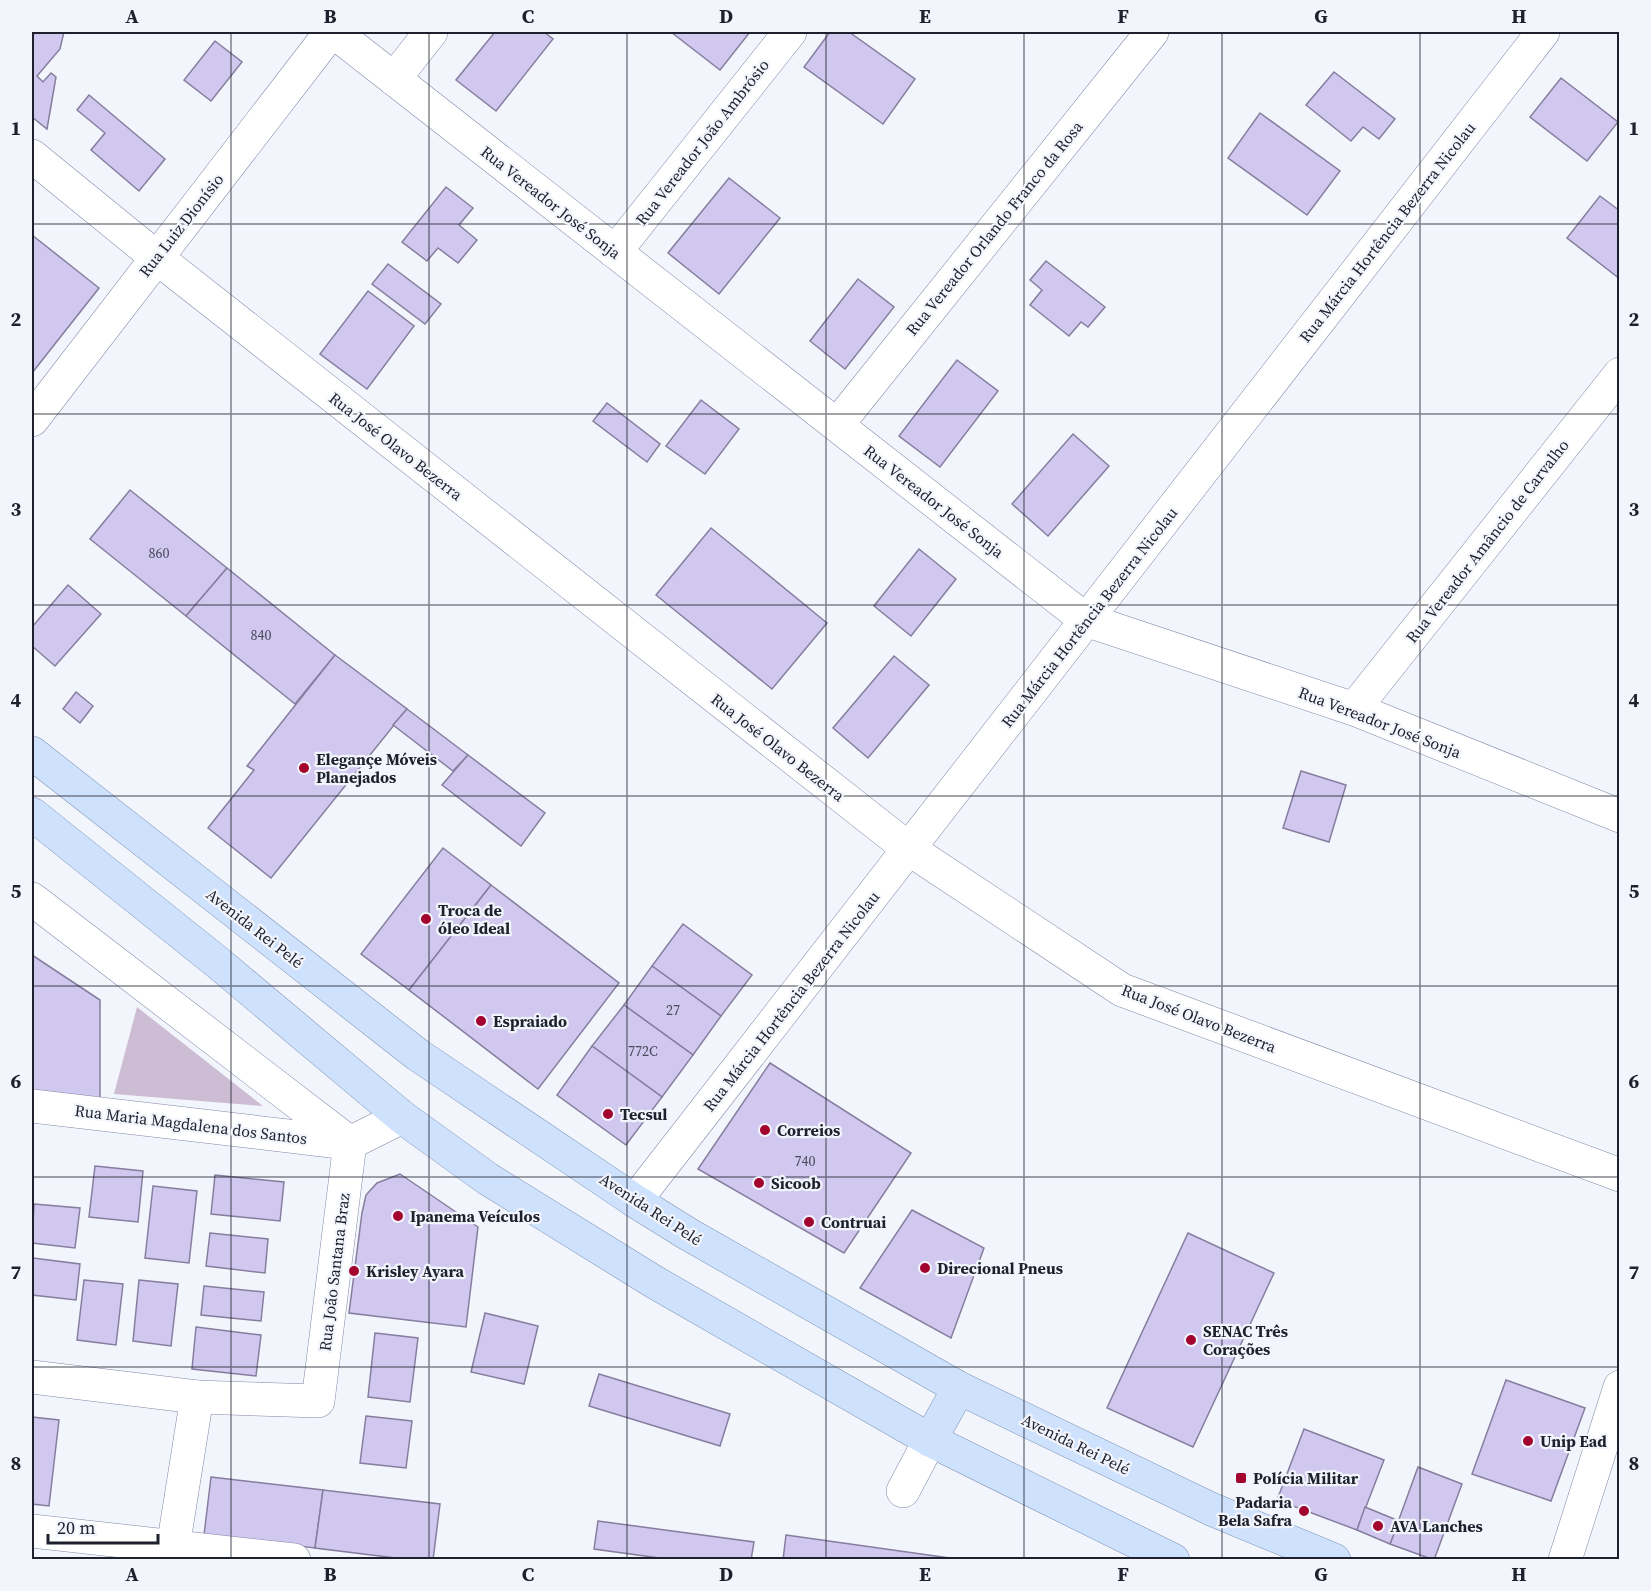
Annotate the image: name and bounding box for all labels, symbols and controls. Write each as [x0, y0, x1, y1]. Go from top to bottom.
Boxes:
text: A [125, 2, 139, 30]
text: B [323, 2, 337, 30]
text: C [522, 2, 534, 30]
text: D [719, 2, 733, 30]
text: E [919, 2, 931, 30]
text: F [1117, 2, 1129, 30]
text: G [1314, 2, 1328, 30]
text: H [1511, 2, 1527, 30]
street label: Rua Vereador João Ambrósio [630, 54, 774, 230]
text: 1 [11, 114, 21, 142]
text: 1 [1629, 114, 1639, 142]
street label: Rua Vereador Orlando Franco da Rosa [900, 115, 1088, 340]
street label: Rua Márcia Hortência Bezerra Nicolau [1294, 117, 1480, 347]
street label: Rua Vereador José Sonja [476, 140, 626, 264]
street label: Rua Luiz Dionísio [134, 169, 228, 281]
text: 2 [11, 305, 22, 333]
text: 2 [1629, 305, 1640, 333]
street label: Rua José Olavo Bezerra [325, 387, 468, 506]
street label: Rua Vereador Amâncio de Carvalho [1400, 434, 1574, 647]
street label: Rua Vereador José Sonja [859, 439, 1009, 563]
text: 3 [11, 495, 22, 523]
text: 3 [1629, 495, 1640, 523]
street label: Rua Márcia Hortência Bezerra Nicolau [996, 502, 1182, 732]
house number: 860 [149, 543, 170, 563]
house number: 840 [251, 625, 272, 645]
street label: Rua Vereador José Sonja [1296, 681, 1465, 763]
text: 4 [11, 686, 22, 714]
text: 4 [1629, 686, 1640, 714]
street label: Rua José Olavo Bezerra [707, 688, 850, 807]
place label: Elegançe Móveis Planejados [316, 748, 437, 788]
marker: Elegançe Móveis Planejados [297, 761, 311, 775]
text: 5 [11, 877, 22, 905]
text: 5 [1629, 877, 1640, 905]
street label: Avenida Rei Pelé [202, 883, 308, 973]
street label: Rua Márcia Hortência Bezerra Nicolau [698, 886, 884, 1116]
place label: Troca de óleo Ideal [438, 899, 510, 939]
marker: Troca de óleo Ideal [419, 912, 433, 926]
street label: Rua José Olavo Bezerra [1119, 978, 1280, 1058]
house number: 27 [666, 1000, 680, 1020]
place label: Espraiado [493, 1010, 567, 1032]
marker: Espraiado [474, 1014, 488, 1028]
house number: 772C [628, 1041, 658, 1061]
text: 6 [11, 1067, 22, 1095]
text: 6 [1629, 1067, 1640, 1095]
street label: Rua Maria Magdalena dos Santos [73, 1099, 309, 1149]
place label: Tecsul [620, 1103, 668, 1125]
marker: Tecsul [601, 1107, 615, 1121]
place label: Correios [777, 1119, 840, 1141]
marker: Correios [758, 1123, 772, 1137]
house number: 740 [795, 1151, 816, 1171]
street label: Avenida Rei Pelé [596, 1168, 706, 1250]
place label: Sicoob [771, 1172, 821, 1194]
marker: Sicoob [752, 1176, 766, 1190]
street label: Rua João Santana Braz [313, 1192, 355, 1352]
place label: Ipanema Veículos [410, 1205, 540, 1227]
marker: Ipanema Veículos [391, 1209, 405, 1223]
place label: Contruai [821, 1211, 886, 1233]
marker: Contruai [802, 1215, 816, 1229]
place label: Direcional Pneus [937, 1257, 1063, 1279]
text: 7 [11, 1258, 22, 1286]
text: 7 [1629, 1258, 1640, 1286]
place label: Krisley Ayara [366, 1260, 465, 1282]
marker: Direcional Pneus [918, 1261, 932, 1275]
marker: Krisley Ayara [347, 1264, 361, 1278]
place label: SENAC Três Corações [1203, 1320, 1288, 1360]
marker: SENAC Três Corações [1184, 1333, 1198, 1347]
street label: Avenida Rei Pelé [1018, 1408, 1134, 1480]
place label: Unip Ead [1540, 1430, 1607, 1452]
marker: Unip Ead [1521, 1434, 1535, 1448]
text: 8 [11, 1449, 21, 1477]
text: 8 [1629, 1449, 1639, 1477]
place label: Polícia Militar [1253, 1467, 1359, 1489]
marker: Polícia Militar [1234, 1471, 1248, 1485]
place label: Padaria Bela Safra [1218, 1491, 1292, 1531]
marker: Padaria Bela Safra [1297, 1504, 1311, 1518]
scale bar [48, 1507, 158, 1545]
text: 20 m [57, 1515, 95, 1540]
place label: AVA Lanches [1390, 1515, 1483, 1537]
marker: AVA Lanches [1371, 1519, 1385, 1533]
text: A [125, 1560, 139, 1588]
text: B [323, 1560, 337, 1588]
text: C [522, 1560, 534, 1588]
text: D [719, 1560, 733, 1588]
text: E [919, 1560, 931, 1588]
text: F [1117, 1560, 1129, 1588]
text: G [1314, 1560, 1328, 1588]
text: H [1511, 1560, 1527, 1588]

